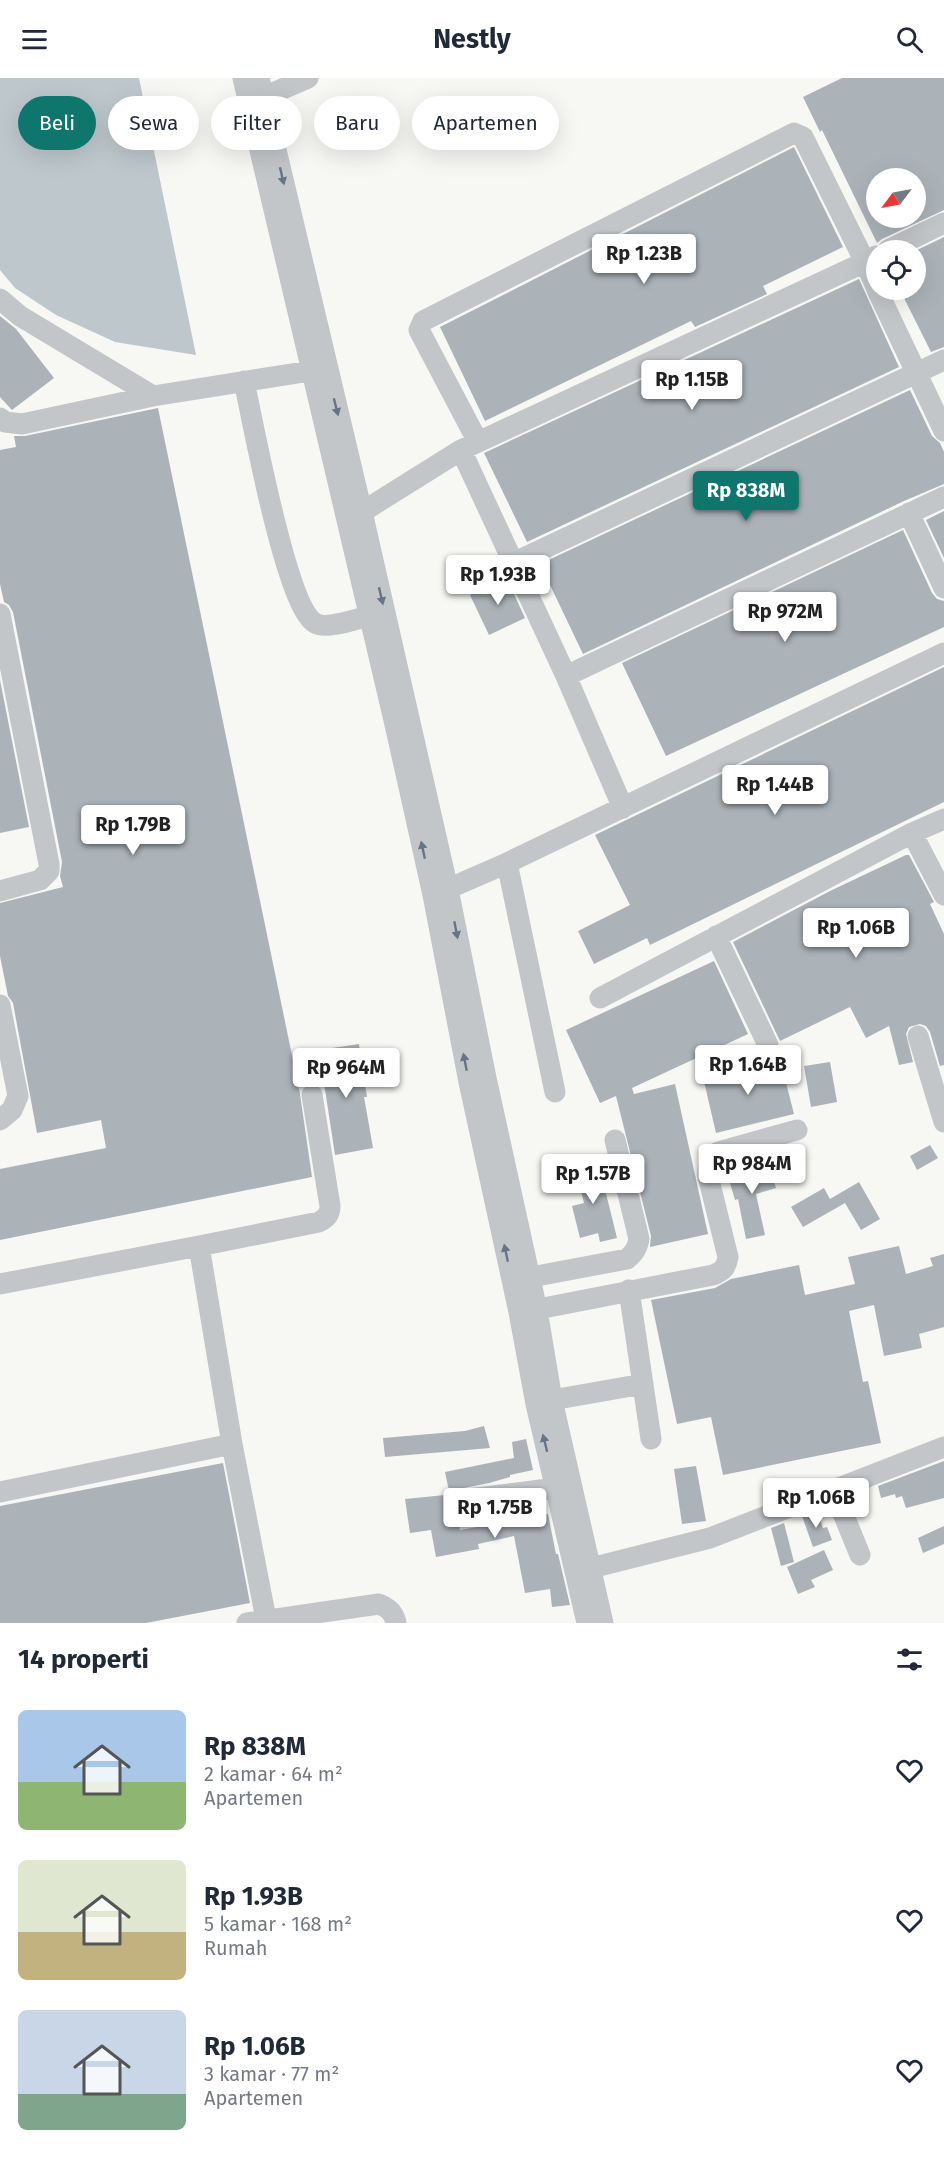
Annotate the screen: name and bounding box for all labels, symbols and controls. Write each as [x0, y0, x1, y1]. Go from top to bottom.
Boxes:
icon: menu [18, 23, 51, 56]
text: Nestly [433, 23, 511, 55]
icon: search [893, 23, 926, 56]
chip: Beli [18, 96, 96, 150]
chip: Sewa [108, 96, 199, 150]
chip: Filter [211, 96, 302, 150]
chip: Baru [314, 96, 400, 150]
chip: Apartemen [412, 96, 559, 150]
one-way arrow [278, 167, 287, 186]
north arrow [866, 168, 926, 228]
map controls [866, 168, 926, 300]
pin: Rp 1.23B [582, 234, 706, 285]
button: locate [866, 240, 926, 300]
text: Rp 1.23B [606, 241, 682, 265]
pin: Rp 1.15B [630, 360, 754, 411]
text: Rp 1.15B [655, 367, 729, 391]
one-way arrow [332, 397, 342, 416]
pin: Rp 838M [691, 471, 801, 522]
text: Rp 838M [707, 478, 785, 502]
pin: Rp 1.93B [436, 555, 560, 606]
text: Rp 1.93B [460, 562, 536, 586]
one-way arrow [377, 587, 387, 606]
pin: Rp 972M [730, 592, 840, 643]
text: Rp 972M [747, 599, 823, 623]
pin: Rp 1.44B [713, 765, 837, 816]
text: Rp 1.44B [736, 772, 814, 796]
pin: Rp 1.79B [71, 805, 195, 856]
text: Rp 1.79B [95, 812, 171, 836]
one-way arrow [418, 840, 427, 859]
pin: Rp 1.06B [794, 908, 918, 959]
text: Rp 1.06B [817, 915, 895, 939]
one-way arrow [452, 921, 461, 940]
pin: Rp 1.64B [686, 1045, 810, 1096]
pin: Rp 964M [291, 1048, 401, 1099]
one-way arrow [460, 1052, 469, 1071]
text: Rp 1.64B [709, 1052, 787, 1076]
text: Rp 964M [307, 1055, 385, 1079]
pin: Rp 984M [697, 1144, 807, 1195]
text: Rp 984M [713, 1151, 791, 1175]
pin: Rp 1.57B [531, 1154, 655, 1205]
text: Rp 1.57B [555, 1161, 631, 1185]
one-way arrow [500, 1243, 510, 1262]
one-way arrow [540, 1434, 550, 1453]
pin: Rp 1.06B [754, 1478, 878, 1529]
text: Rp 1.06B [777, 1485, 855, 1509]
pin: Rp 1.75B [433, 1488, 557, 1539]
text: Rp 1.75B [457, 1495, 533, 1519]
icon: filters [893, 1643, 926, 1676]
text: 14 properti [18, 1644, 149, 1675]
text: Rp 838M [204, 1731, 306, 1762]
icon: home [66, 1734, 138, 1806]
icon: heart [893, 1754, 926, 1787]
text: 2 kamar · 64 m² [204, 1762, 343, 1786]
text: Apartemen [204, 1786, 303, 1810]
text: Rp 1.93B [204, 1881, 303, 1912]
icon: home [66, 1884, 138, 1956]
icon: heart [893, 1904, 926, 1937]
text: 5 kamar · 168 m² [204, 1912, 352, 1936]
text: Rumah [204, 1936, 267, 1960]
text: Rp 1.06B [204, 2031, 306, 2062]
icon: home [66, 2034, 138, 2106]
icon: heart [893, 2054, 926, 2087]
text: 3 kamar · 77 m² [204, 2062, 339, 2086]
text: Apartemen [204, 2086, 303, 2110]

